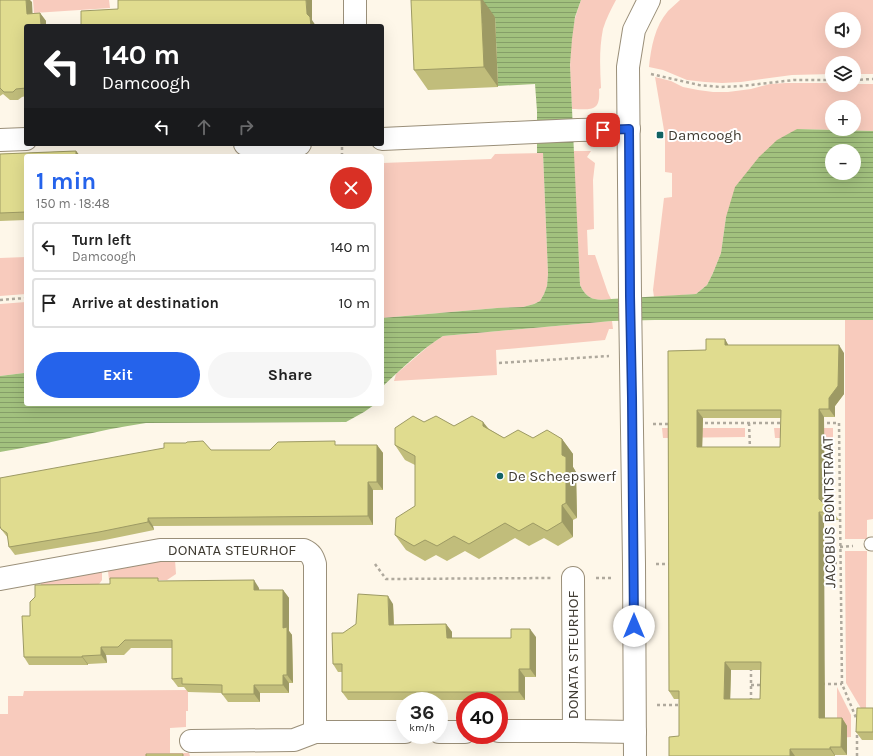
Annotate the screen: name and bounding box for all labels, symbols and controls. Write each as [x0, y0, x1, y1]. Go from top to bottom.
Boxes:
map controls [825, 12, 861, 180]
button: sound [825, 12, 861, 48]
text: 140 m [102, 38, 180, 71]
icon: left [36, 40, 88, 92]
button: layers [825, 56, 861, 92]
text: Damcoogh [102, 72, 191, 94]
button: + [825, 100, 861, 136]
pin [586, 113, 620, 147]
icon: left [151, 116, 173, 138]
icon: ahead [193, 116, 215, 138]
icon: right [235, 116, 257, 138]
icon: arrive [592, 119, 614, 141]
place label: Damcoogh [668, 126, 742, 144]
marker: Damcoogh [655, 130, 665, 140]
button: − [825, 144, 861, 180]
text: 1 min [36, 167, 96, 195]
button: close [330, 167, 372, 209]
text: 150 m · 18:48 [36, 196, 110, 211]
text: Turn left [72, 231, 131, 249]
icon: left [38, 236, 60, 258]
text: 140 m [330, 238, 370, 256]
text: Damcoogh [72, 249, 136, 264]
icon: arrive [38, 292, 60, 314]
text: Arrive at destination [72, 294, 219, 312]
text: 10 m [339, 294, 370, 312]
button: Exit [36, 352, 200, 398]
button: Share [208, 352, 372, 398]
street label: JACOBUS BONTSTRAAT [819, 435, 839, 588]
place label: De Scheepswerf [508, 467, 617, 485]
marker: De Scheepswerf [495, 471, 505, 481]
street label: DONATA STEURHOF [168, 541, 296, 559]
street label: DONATA STEURHOF [564, 591, 582, 719]
position arrow [613, 605, 655, 647]
speed limit sign: 40 [456, 692, 508, 744]
text: 36 [410, 701, 434, 724]
text: km/h [409, 722, 435, 734]

